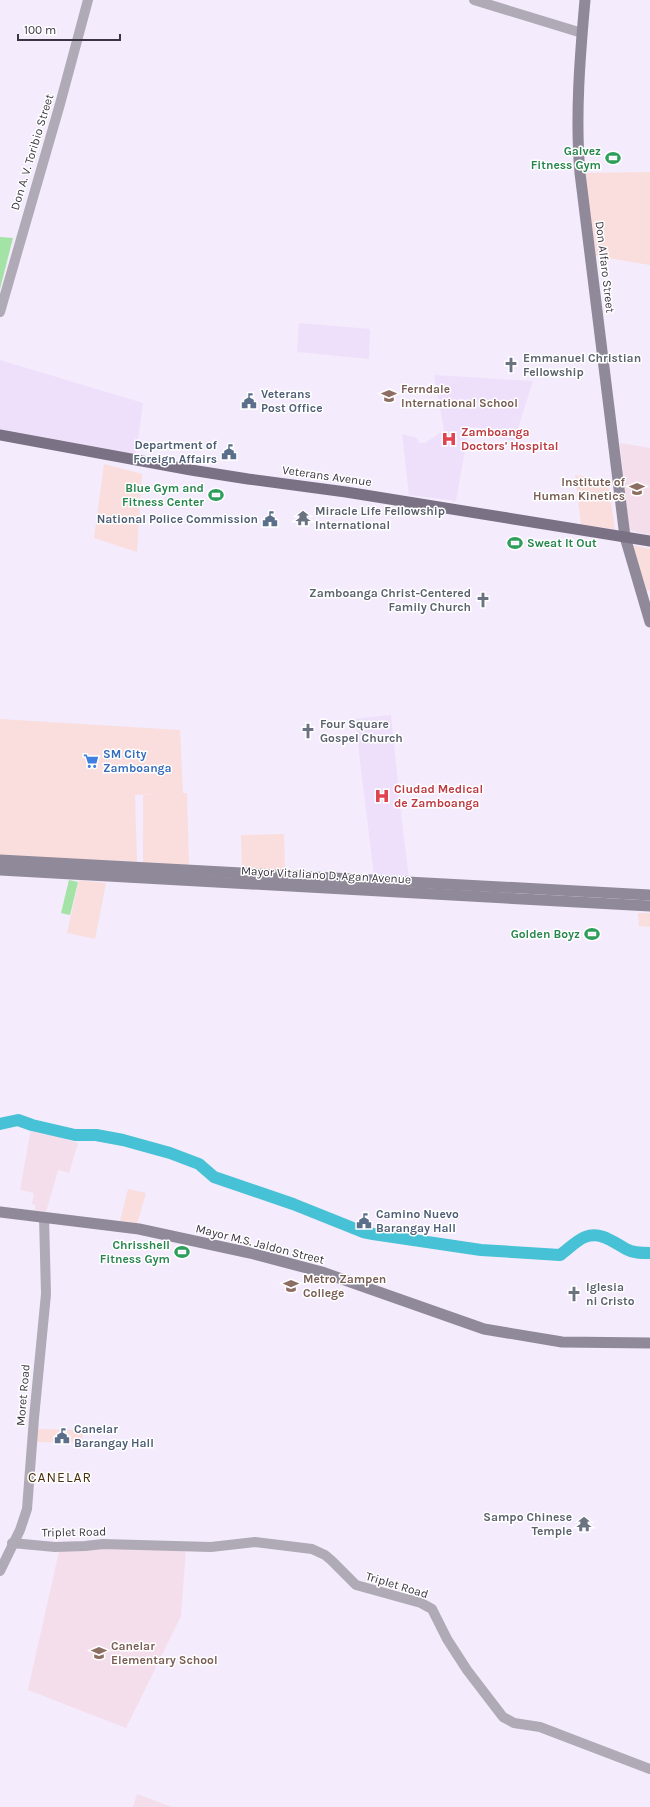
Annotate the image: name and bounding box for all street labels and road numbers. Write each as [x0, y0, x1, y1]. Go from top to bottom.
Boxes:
street label: Don A. V. Toribio Street [8, 92, 56, 212]
street label: Don Alfaro Street [592, 220, 618, 314]
street label: Veterans Avenue [281, 463, 373, 489]
street label: Mayor Vitaliano D. Agan Avenue [240, 864, 412, 886]
street label: Mayor M.S. Jaldon Street [194, 1221, 326, 1267]
street label: Moret Road [13, 1363, 33, 1427]
street label: Triplet Road [42, 1524, 106, 1540]
street label: Triplet Road [364, 1569, 430, 1601]

